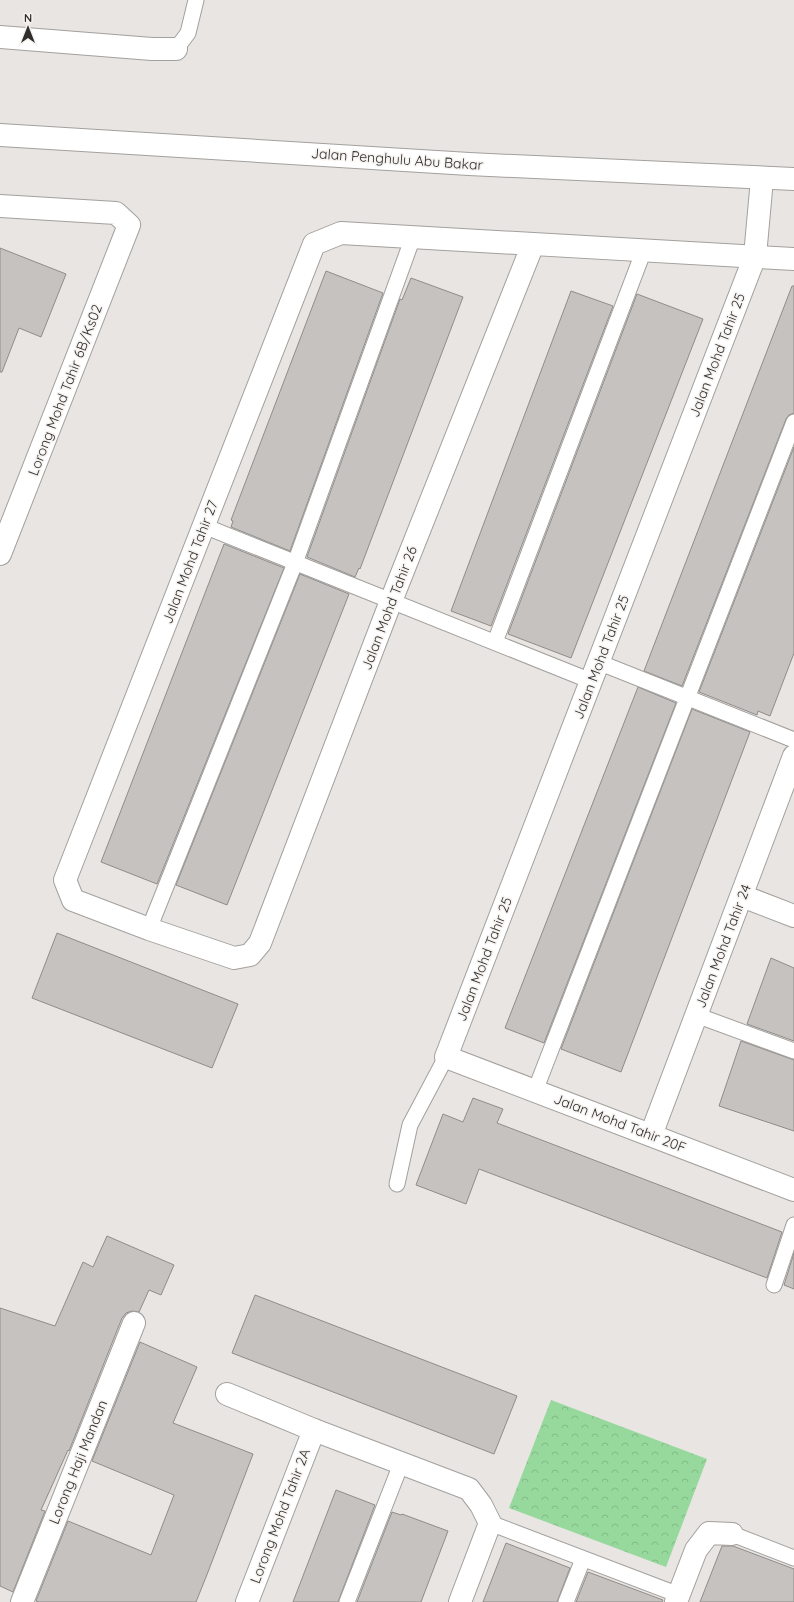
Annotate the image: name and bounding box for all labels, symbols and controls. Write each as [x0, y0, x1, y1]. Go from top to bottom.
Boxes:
north arrow [8, 8, 48, 48]
text: N [24, 11, 32, 25]
street label: Jalan Penghulu Abu Bakar [311, 144, 484, 174]
street label: Jalan Mohd Tahir 25 [685, 290, 749, 420]
street label: Lorong Mohd Tahir 6B/Ks02 [24, 302, 106, 478]
street label: Jalan Mohd Tahir 27 [158, 498, 222, 626]
street label: Jalan Mohd Tahir 26 [357, 543, 421, 673]
street label: Jalan Mohd Tahir 25 [569, 592, 633, 722]
street label: Jalan Mohd Tahir 24 [691, 882, 755, 1010]
street label: Jalan Mohd Tahir 25 [452, 894, 516, 1024]
street label: Jalan Mohd Tahir 20F [551, 1089, 689, 1157]
street label: Lorong Haji Mandan [45, 1397, 111, 1527]
street label: Lorong Mohd Tahir 2A [246, 1446, 314, 1586]

